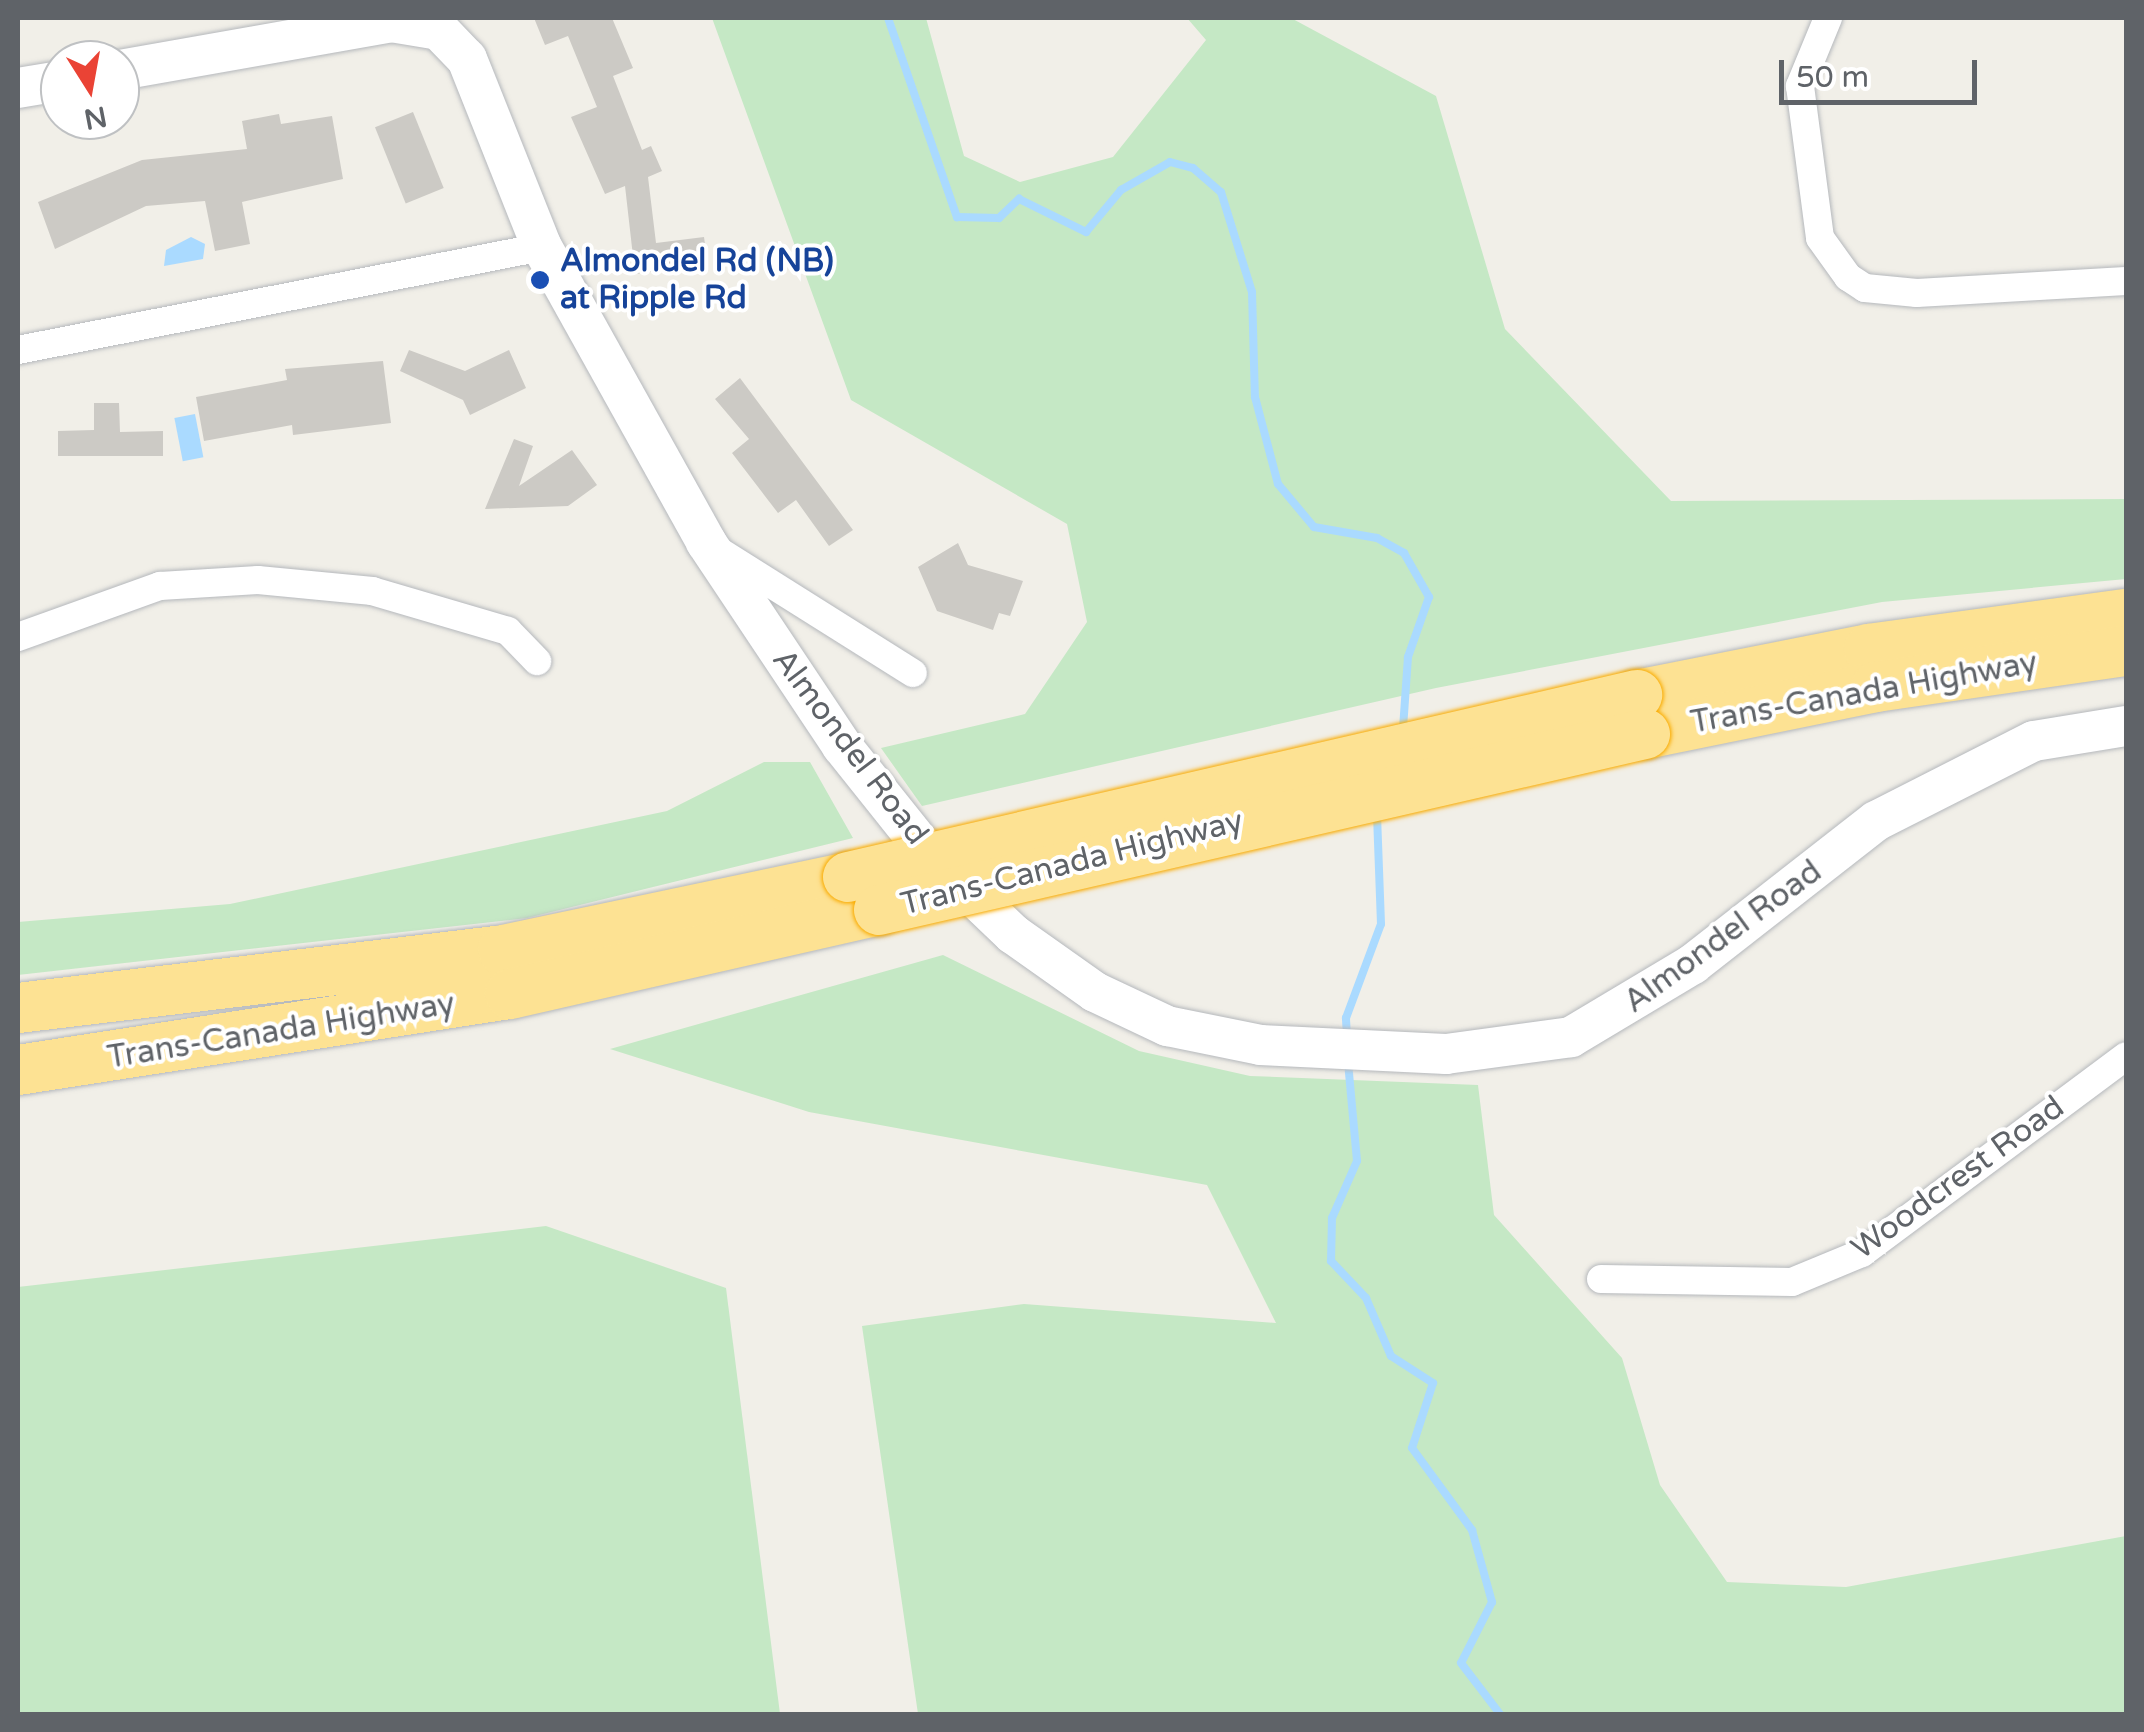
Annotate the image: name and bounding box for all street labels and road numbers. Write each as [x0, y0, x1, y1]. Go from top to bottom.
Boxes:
street label: Almondel Road [764, 642, 936, 852]
street label: Trans-Canada Highway [1688, 644, 2040, 742]
street label: Trans-Canada Highway [897, 802, 1247, 924]
street label: Almondel Road [1617, 852, 1829, 1022]
street label: Trans-Canada Highway [105, 985, 457, 1077]
street label: Woodcrest Road [1844, 1088, 2072, 1268]

